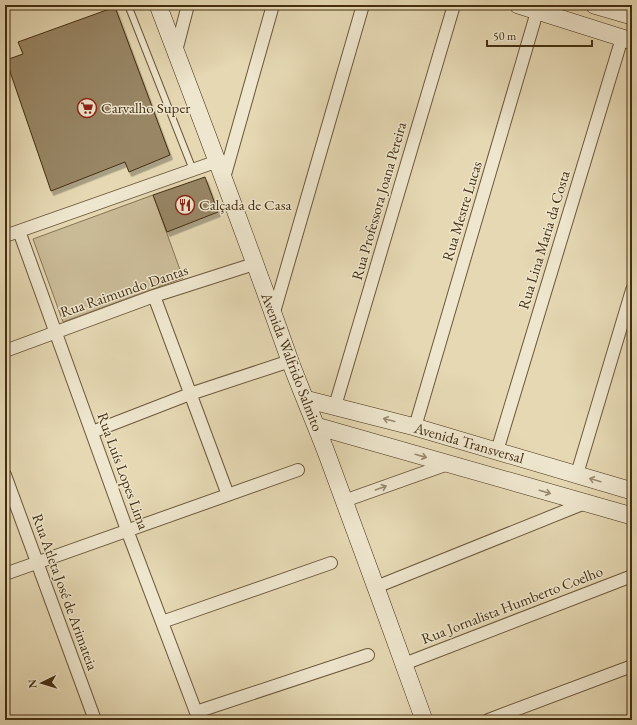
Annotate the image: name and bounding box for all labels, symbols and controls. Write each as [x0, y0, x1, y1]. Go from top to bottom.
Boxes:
scale bar [487, 22, 592, 48]
text: 50 m [493, 28, 517, 44]
supermarket icon: Carvalho Super [76, 97, 98, 119]
place label: Carvalho Super [101, 98, 190, 117]
street label: Rua Professora Joana Pereira [347, 120, 410, 282]
street label: Rua Mestre Lucas [437, 158, 486, 263]
street label: Rua Lina Maria da Costa [513, 168, 574, 311]
restaurant icon: Calçada de Casa [174, 194, 196, 216]
place label: Calçada de Casa [199, 195, 292, 214]
street label: Rua Raimundo Dantas [57, 260, 191, 321]
street label: Avenida Walfrido Salmito [257, 289, 328, 434]
street label: Rua Luís Lopes Lima [93, 410, 154, 532]
one-way arrow [383, 416, 396, 423]
street label: Avenida Transversal [411, 417, 527, 467]
one-way arrow [414, 453, 427, 460]
one-way arrow [588, 476, 601, 483]
one-way arrow [374, 484, 386, 492]
one-way arrow [539, 489, 552, 496]
street label: Rua Atleta José de Arimateia [28, 511, 103, 673]
street label: Rua Jornalista Humberto Coelho [418, 561, 605, 648]
north arrow [22, 663, 62, 703]
text: N [25, 679, 39, 689]

